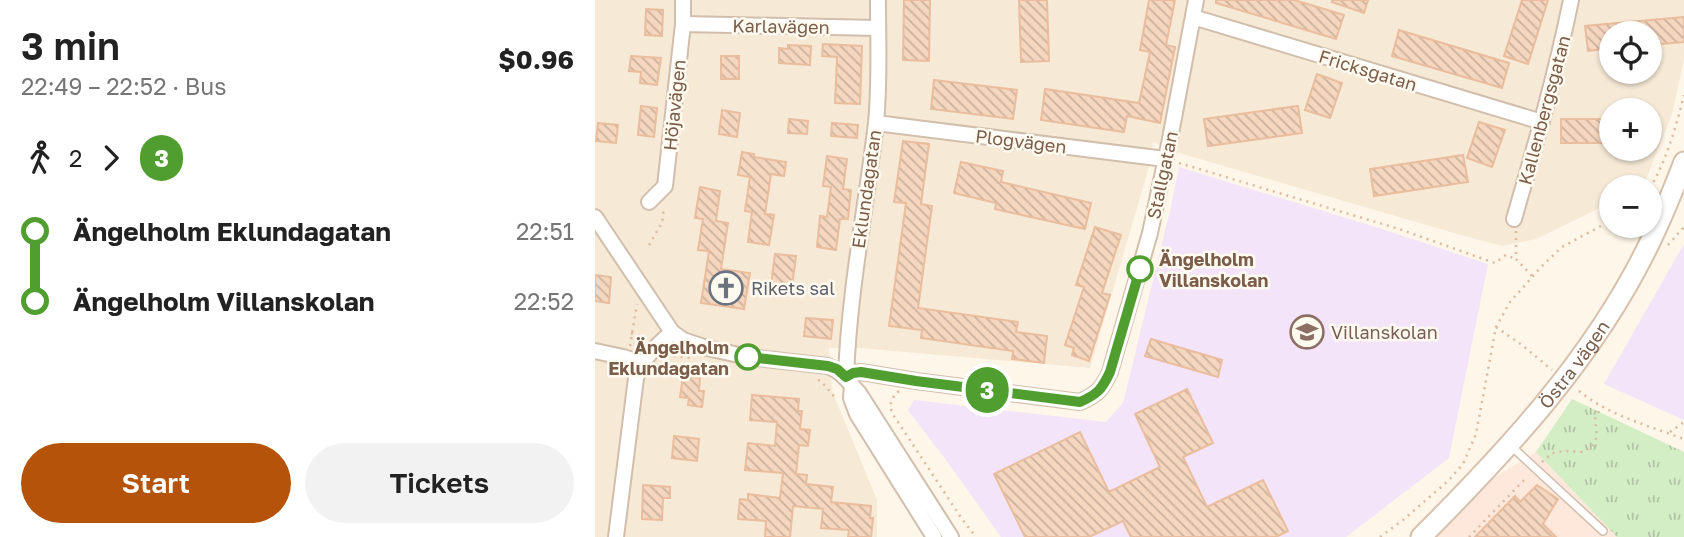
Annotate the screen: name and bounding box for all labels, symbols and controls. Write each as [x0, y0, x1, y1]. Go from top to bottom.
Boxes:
street label: Karlavägen [732, 14, 830, 38]
map controls [1599, 21, 1662, 238]
button: locate [1599, 21, 1662, 84]
text: 3 min [21, 23, 120, 68]
street label: Kallenbergsgatan [1513, 33, 1575, 187]
text: $0.96 [498, 44, 574, 75]
street label: Fricksgatan [1316, 45, 1420, 95]
street label: Höjavägen [658, 58, 690, 152]
text: 22:49 – 22:52 · Bus [21, 72, 226, 100]
button: + [1599, 98, 1662, 161]
street label: Plogvägen [974, 124, 1068, 158]
street label: Eklundagatan [847, 128, 885, 250]
street label: Stallgatan [1142, 129, 1182, 221]
icon: walk [21, 139, 59, 177]
icon: forward [92, 139, 130, 177]
text: 3 [154, 143, 169, 172]
text: 2 [69, 144, 82, 172]
button: − [1599, 175, 1662, 238]
text: Ängelholm Eklundagatan [73, 216, 391, 247]
text: 22:51 [516, 217, 574, 245]
place label: Ängelholm Villanskolan [1159, 248, 1269, 291]
marker: Ängelholm Villanskolan [1127, 256, 1153, 282]
church icon: Rikets sal [707, 269, 745, 307]
place label: Rikets sal [751, 277, 835, 299]
text: Ängelholm Villanskolan [73, 286, 375, 317]
text: 22:52 [514, 287, 574, 315]
school or university icon: Villanskolan [1288, 313, 1326, 351]
street label: Östra vägen [1534, 316, 1614, 413]
place label: Villanskolan [1331, 321, 1438, 343]
place label: Ängelholm Eklundagatan [608, 336, 729, 379]
marker: Ängelholm Eklundagatan [735, 344, 761, 370]
line badge: 3 [964, 367, 1010, 413]
text: 3 [980, 375, 994, 404]
button: Start [21, 443, 291, 523]
button: Tickets [305, 443, 574, 523]

